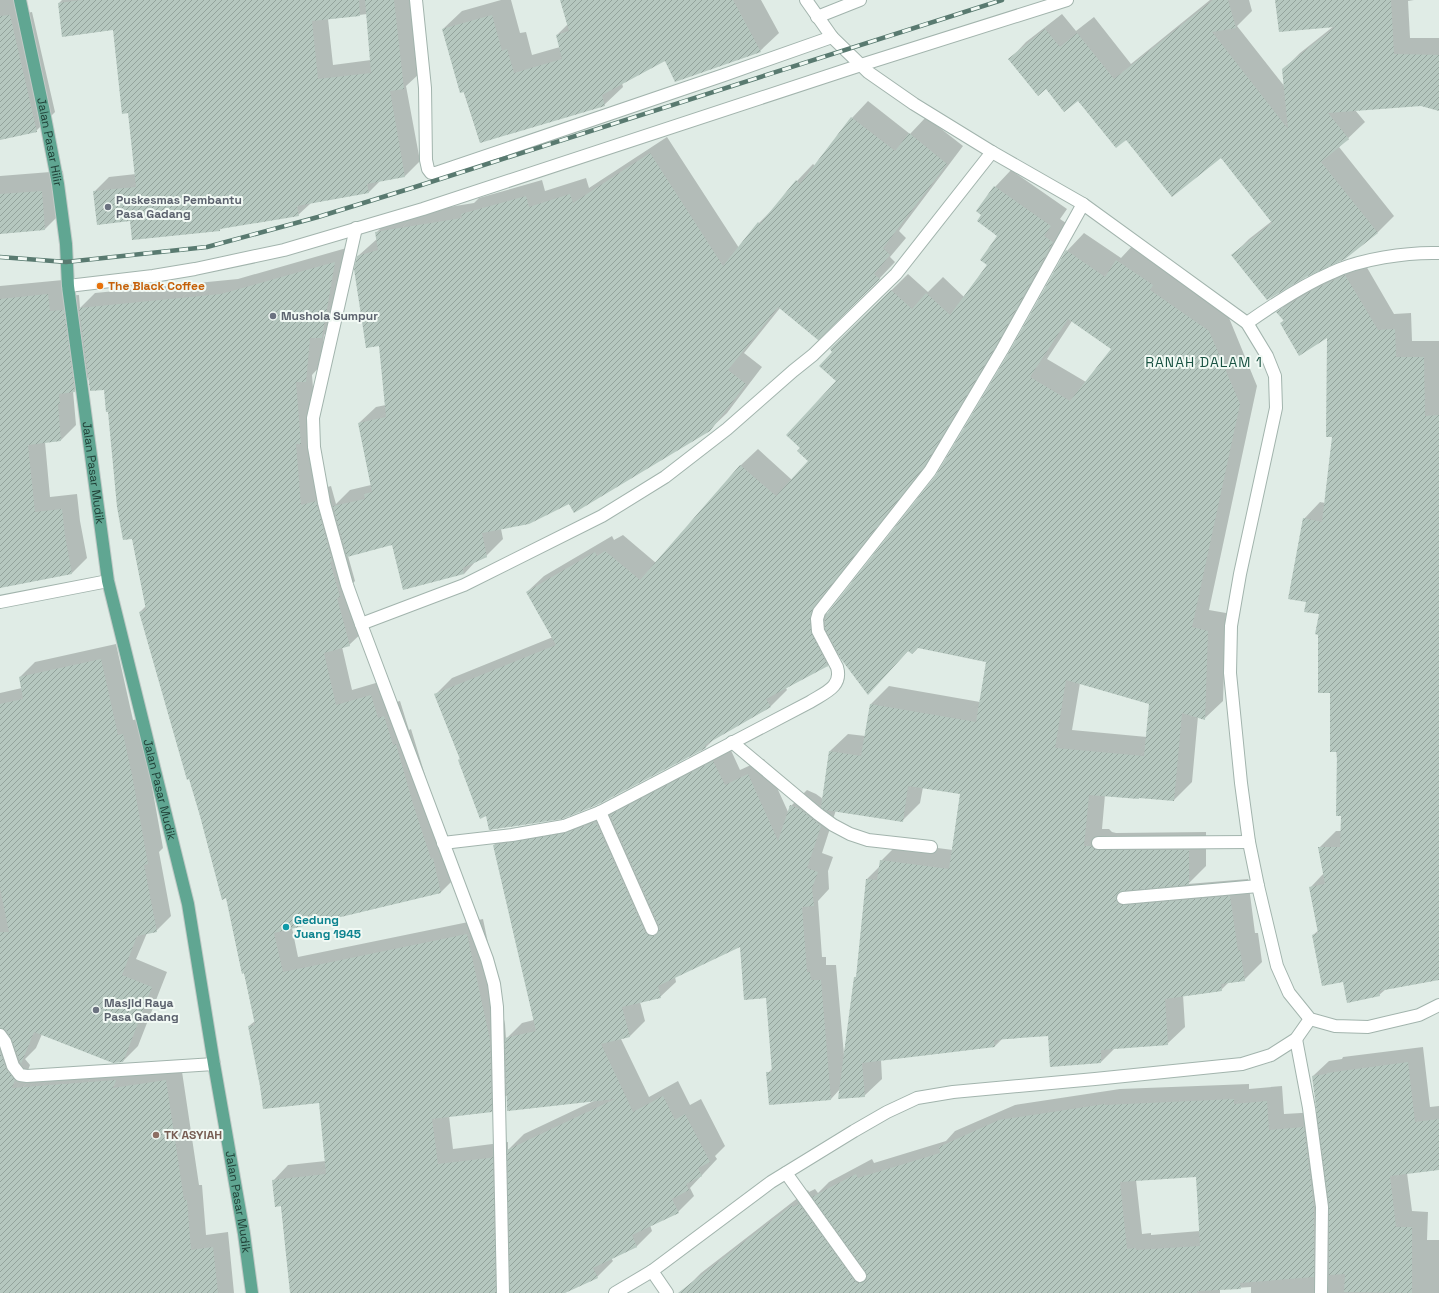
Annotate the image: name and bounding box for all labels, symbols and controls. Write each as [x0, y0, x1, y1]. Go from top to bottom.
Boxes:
street label: Jalan Pasar Hilir [33, 96, 66, 188]
place label: Puskesmas Pembantu Pasa Gadang [116, 192, 242, 222]
marker: Puskesmas Pembantu Pasa Gadang [103, 202, 113, 212]
place label: The Black Coffee [108, 278, 205, 294]
marker: The Black Coffee [95, 281, 105, 291]
place label: Mushola Sumpur [281, 308, 378, 324]
marker: Mushola Sumpur [268, 311, 278, 321]
district label: RANAH DALAM 1 [1145, 353, 1263, 371]
street label: Jalan Pasar Mudik [78, 420, 108, 526]
street label: Jalan Pasar Mudik [139, 737, 180, 842]
place label: Gedung Juang 1945 [294, 912, 361, 942]
marker: Gedung Juang 1945 [281, 922, 291, 932]
place label: Masjid Raya Pasa Gadang [104, 995, 179, 1025]
marker: Masjid Raya Pasa Gadang [91, 1005, 101, 1015]
place label: TK ASYIAH [164, 1127, 222, 1143]
marker: TK ASYIAH [151, 1130, 161, 1140]
street label: Jalan Pasar Mudik [221, 1149, 255, 1255]

